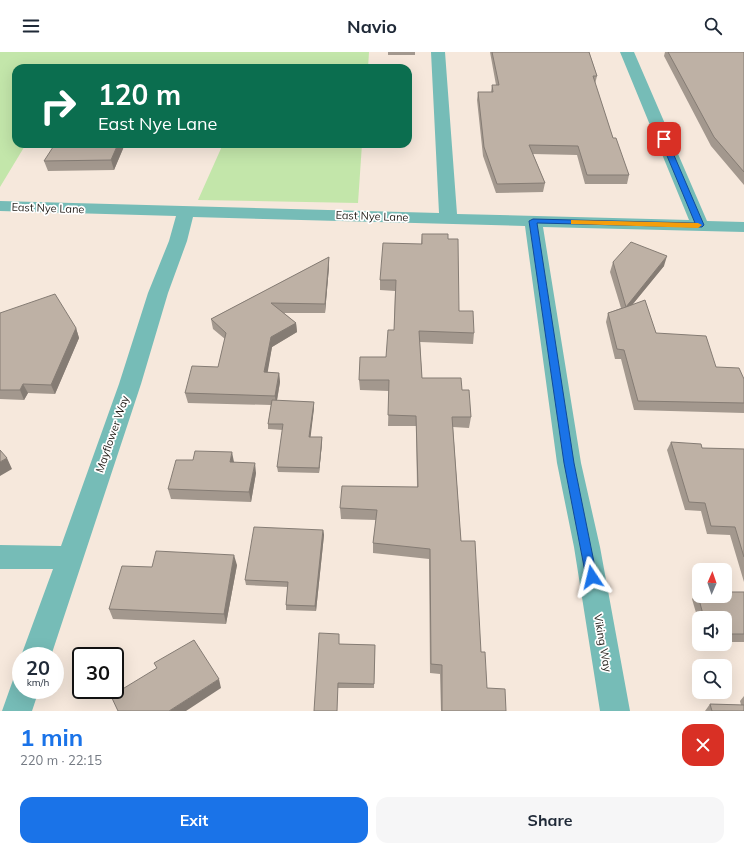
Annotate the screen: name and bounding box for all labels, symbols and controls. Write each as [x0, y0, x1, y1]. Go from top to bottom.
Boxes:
icon: menu [20, 15, 42, 37]
text: Navio [347, 15, 397, 38]
icon: search [702, 15, 724, 37]
text: 120 m [98, 77, 181, 112]
icon: right [32, 80, 84, 132]
text: East Nye Lane [98, 112, 217, 135]
pin [647, 122, 681, 156]
icon: arrive [653, 128, 675, 150]
street label: East Nye Lane [11, 200, 85, 216]
street label: East Nye Lane [335, 208, 409, 224]
street label: Mayflower Way [92, 393, 132, 474]
position arrow [571, 556, 613, 598]
north arrow [692, 563, 732, 603]
map controls [692, 563, 732, 699]
button: sound [692, 611, 732, 651]
street label: Viking Way [591, 613, 615, 673]
speed limit sign: 30 [72, 647, 124, 699]
text: 20 [26, 655, 50, 680]
button: search [692, 659, 732, 699]
text: km/h [27, 676, 49, 689]
text: 1 min [20, 722, 83, 752]
button: close [682, 724, 724, 766]
text: 220 m · 22:15 [20, 752, 102, 768]
button: Exit [20, 797, 368, 843]
button: Share [376, 797, 724, 843]

